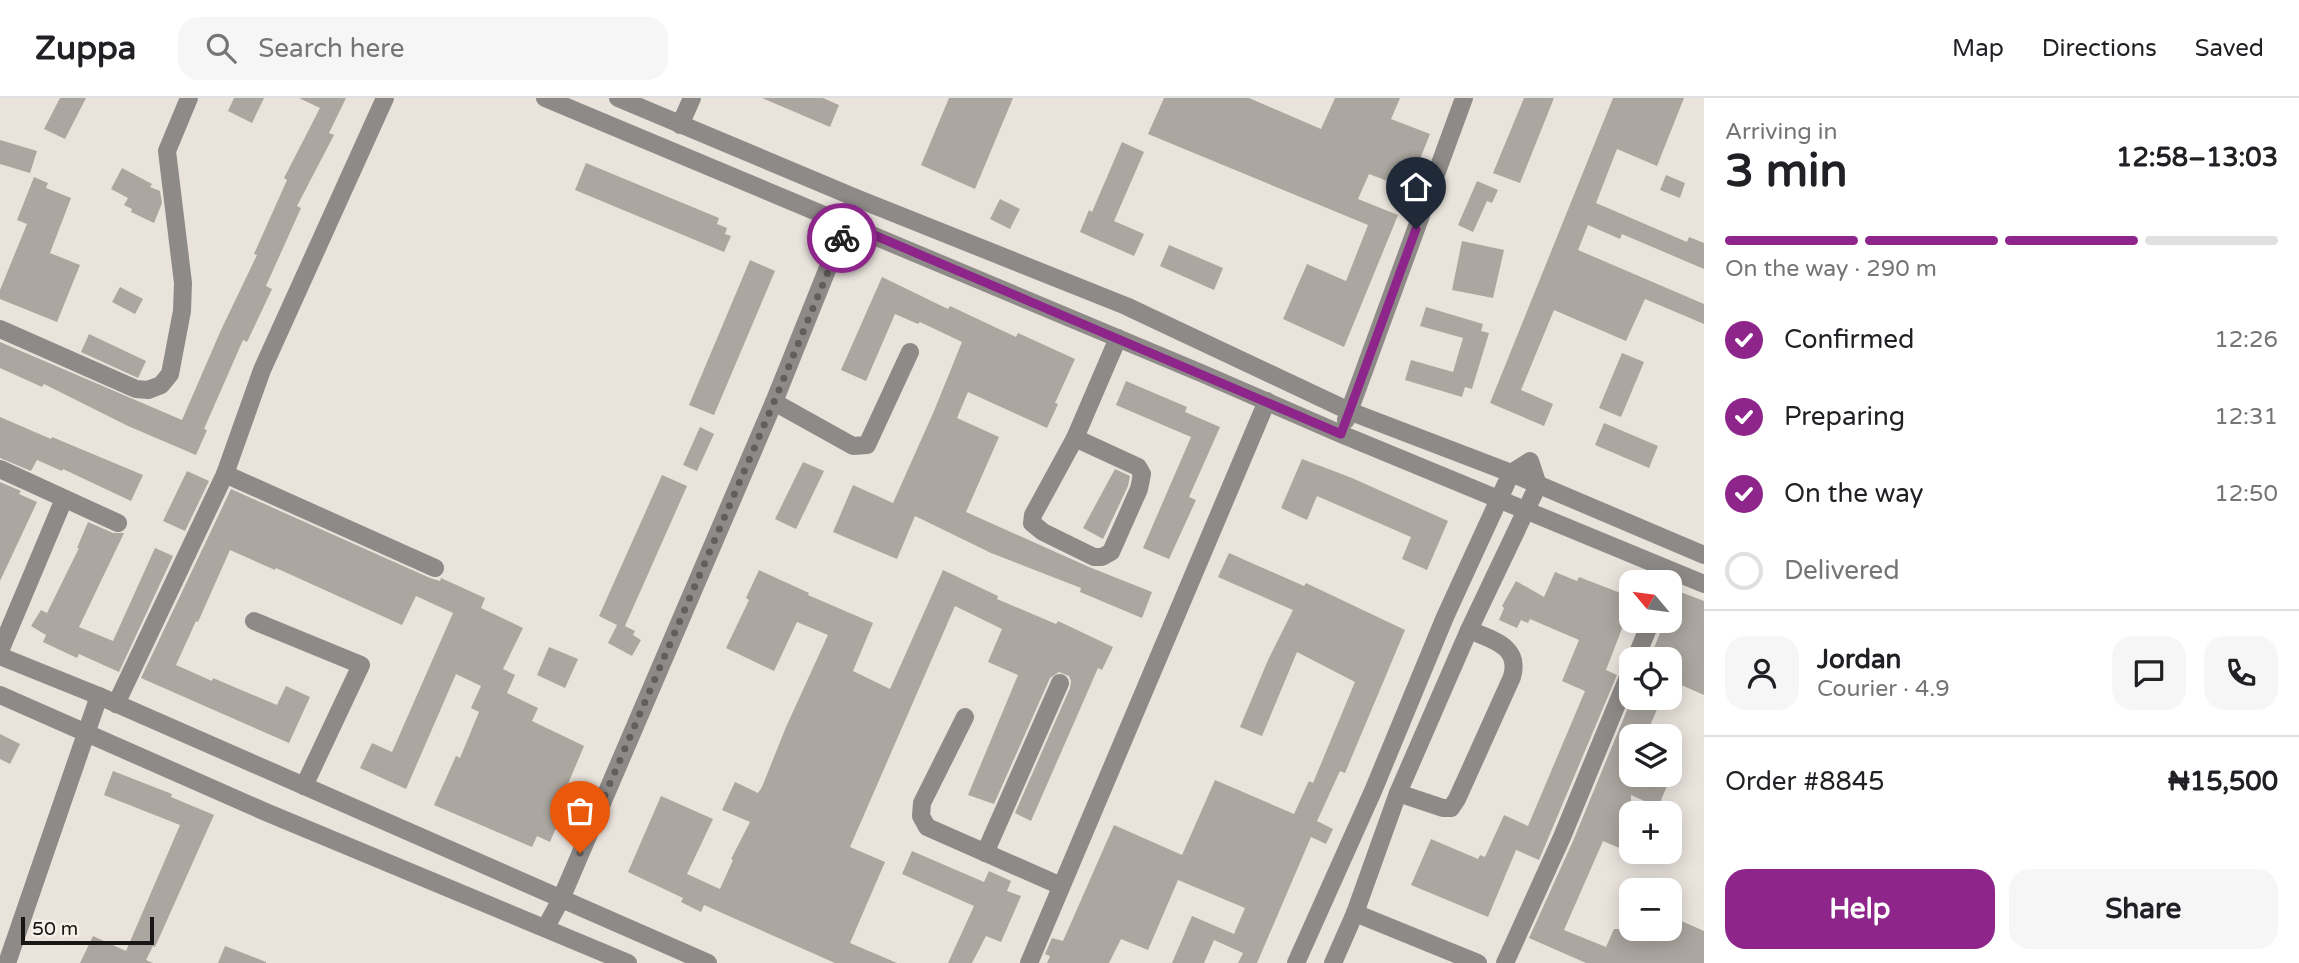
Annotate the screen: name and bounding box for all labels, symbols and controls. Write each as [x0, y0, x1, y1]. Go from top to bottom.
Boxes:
search box [178, 17, 668, 80]
text: Zuppa [35, 29, 136, 68]
icon: search [202, 29, 240, 67]
text: Search here [258, 33, 405, 64]
text: Map [1952, 34, 2004, 63]
text: Directions [2042, 34, 2157, 63]
text: Saved [2195, 34, 2264, 63]
text: Arriving in [1725, 118, 1838, 146]
text: 12:58–13:03 [2116, 142, 2278, 173]
text: 3 min [1725, 144, 1848, 199]
pin [1386, 157, 1446, 229]
icon: home [1397, 168, 1435, 206]
courier [807, 203, 877, 273]
icon: bike [823, 219, 861, 257]
text: On the way · 290 m [1725, 255, 1937, 283]
icon: check [1725, 321, 1763, 359]
text: Confirmed [1784, 324, 1914, 355]
text: 12:26 [2214, 326, 2278, 354]
icon: check [1725, 398, 1763, 436]
text: Preparing [1784, 401, 1905, 432]
text: 12:31 [2214, 403, 2278, 431]
icon: check [1725, 475, 1763, 513]
text: On the way [1784, 478, 1924, 509]
text: 12:50 [2214, 480, 2278, 508]
text: Delivered [1784, 555, 1900, 586]
north arrow [1619, 570, 1682, 634]
map controls [1619, 570, 1682, 941]
button: person [1725, 636, 1799, 710]
button: chat [2112, 636, 2186, 710]
button: phone [2204, 636, 2278, 710]
text: Jordan [1817, 644, 1901, 675]
button: locate [1619, 647, 1682, 710]
text: Courier · 4.9 [1817, 675, 1950, 703]
button: layers [1619, 724, 1682, 787]
text: Order #8845 [1725, 766, 1885, 797]
text: ₦15,500 [2168, 766, 2278, 797]
pin [550, 781, 610, 853]
icon: bag [561, 792, 599, 830]
button: + [1619, 801, 1682, 864]
button: Help [1725, 869, 1995, 949]
button: Share [2009, 869, 2278, 949]
button: − [1619, 878, 1682, 941]
scale bar [21, 914, 154, 946]
text: 50 m [32, 918, 78, 940]

